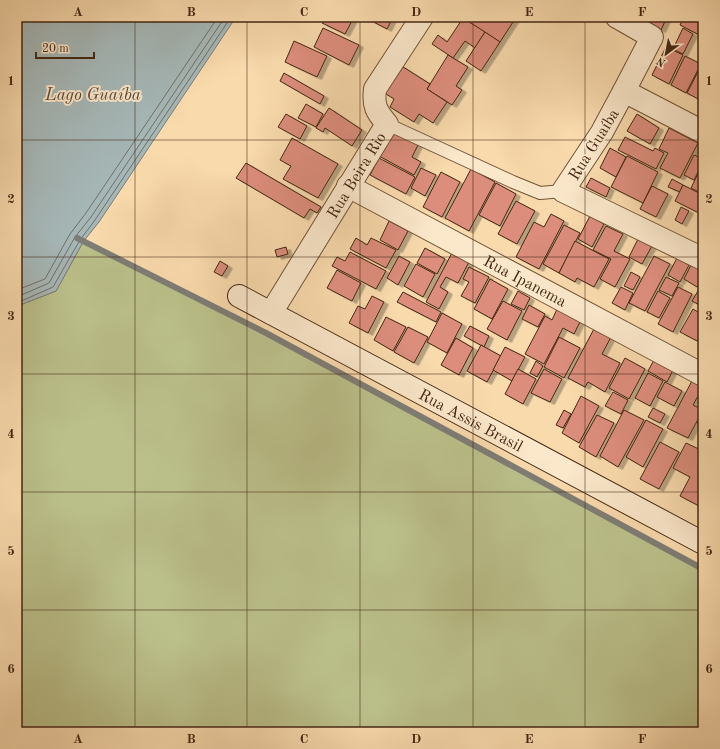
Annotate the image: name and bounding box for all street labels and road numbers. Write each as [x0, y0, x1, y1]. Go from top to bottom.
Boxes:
street label: Rua Guaíba [567, 106, 623, 184]
street label: Rua Beira Rio [325, 130, 390, 222]
street label: Rua Ipanema [480, 254, 569, 311]
street label: Rua Assis Brasil [416, 387, 525, 456]

